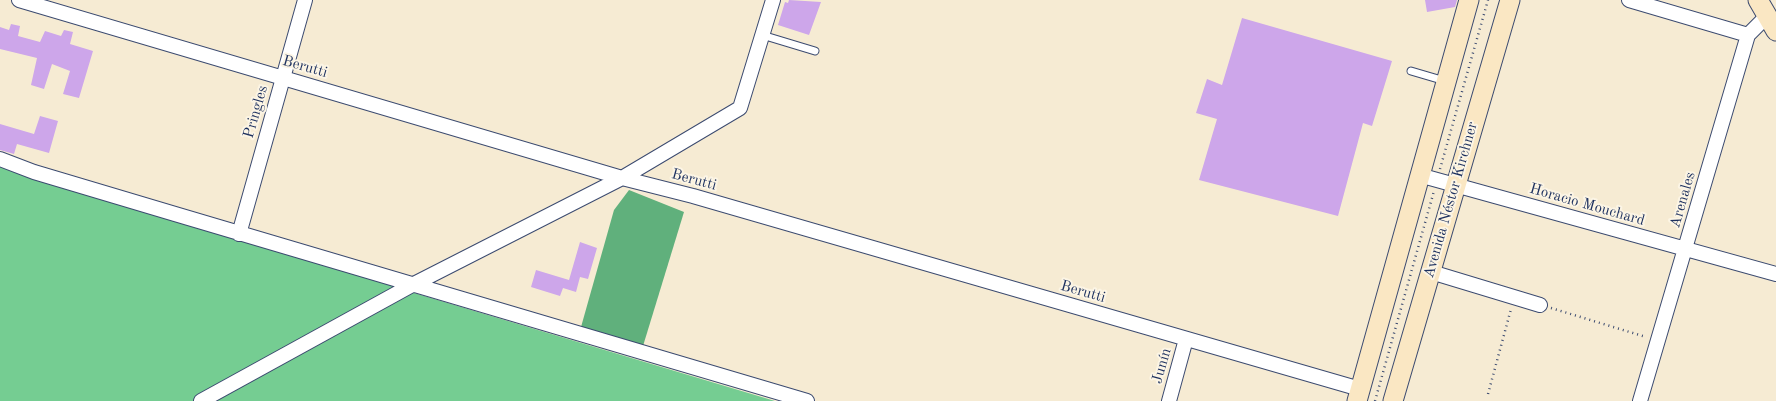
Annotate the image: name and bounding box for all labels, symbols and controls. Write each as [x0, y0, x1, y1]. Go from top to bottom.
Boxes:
street label: Berutti [280, 52, 330, 82]
street label: Pringles [240, 84, 272, 140]
street label: Avenida Néstor Kirchner [1420, 120, 1482, 280]
street label: Berutti [669, 165, 719, 195]
street label: Arenales [1666, 170, 1700, 230]
street label: Horacio Mouchard [1527, 180, 1647, 230]
street label: Berutti [1058, 277, 1108, 307]
street label: Junín [1148, 346, 1176, 386]

